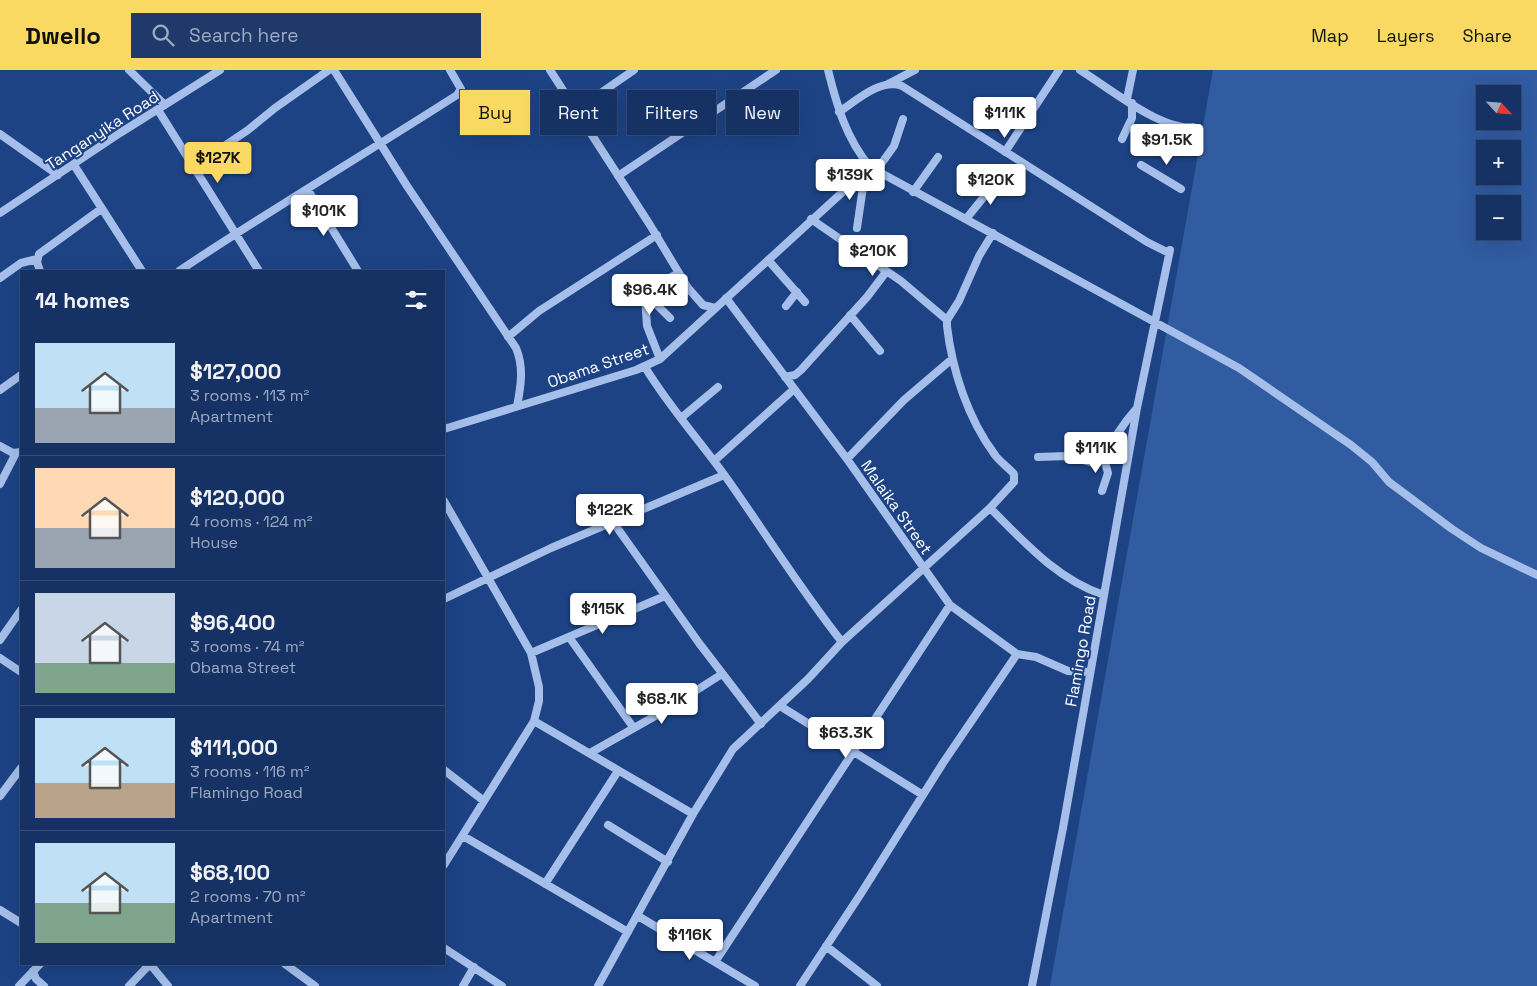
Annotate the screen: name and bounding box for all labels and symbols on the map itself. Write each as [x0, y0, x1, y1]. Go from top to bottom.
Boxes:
north arrow [1476, 85, 1521, 130]
street label: Tanganyika Road [42, 86, 163, 175]
pin: $111K [970, 97, 1040, 139]
pin: $91.5K [1126, 124, 1208, 166]
pin: $127K [183, 142, 253, 184]
pin: $139K [815, 158, 885, 201]
pin: $120K [956, 164, 1026, 206]
pin: $101K [289, 194, 359, 237]
pin: $210K [838, 234, 908, 277]
pin: $96.4K [609, 274, 691, 316]
street label: Obama Street [545, 338, 652, 393]
pin: $111K [1061, 432, 1131, 474]
street label: Malaika Street [856, 456, 937, 559]
pin: $122K [575, 494, 645, 536]
pin: $115K [568, 592, 638, 635]
street label: Flamingo Road [1060, 594, 1101, 708]
pin: $68.1K [621, 682, 703, 725]
pin: $63.3K [805, 716, 887, 759]
pin: $116K [655, 918, 725, 961]

